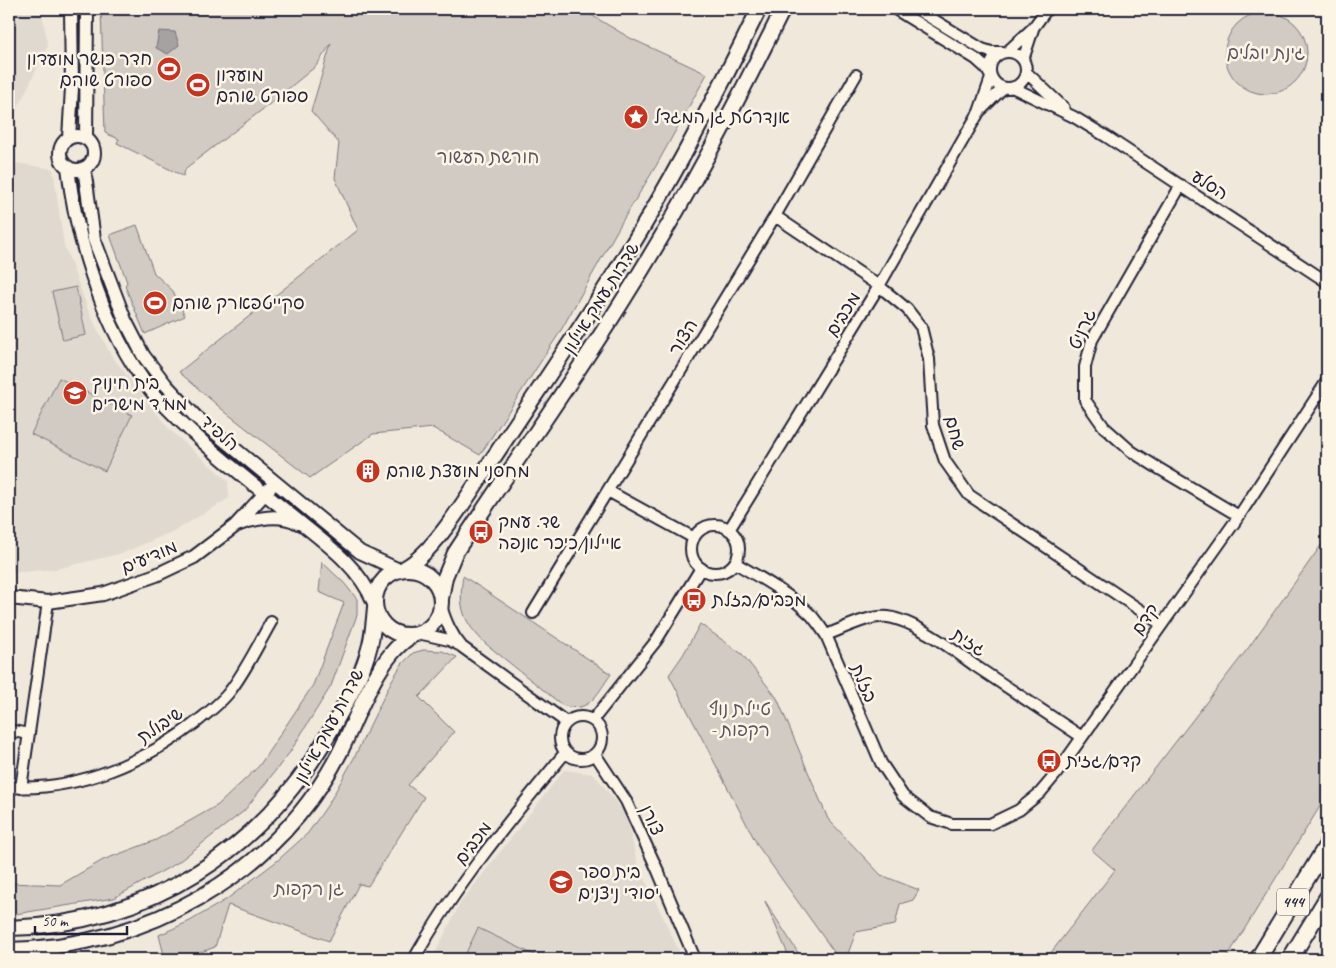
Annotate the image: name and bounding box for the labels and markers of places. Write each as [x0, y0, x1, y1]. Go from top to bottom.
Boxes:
place label: חדר כושר מועדון ספורט שוהם [27, 48, 152, 91]
sports icon: חדר כושר מועדון ספורט שוהם [156, 56, 182, 82]
place label: מועדון ספורט שוהם [216, 64, 308, 107]
sports icon: מועדון ספורט שוהם [185, 72, 211, 98]
place icon: אנדרטת גן המגדל [623, 104, 649, 130]
place label: אנדרטת גן המגדל [654, 106, 790, 128]
sports icon: סקייטפארק שוהם [142, 290, 168, 316]
place label: סקייטפארק שוהם [172, 292, 305, 314]
place label: בית חינוך ממ"ד מישרים [92, 372, 187, 415]
school or university icon: בית חינוך ממ"ד מישרים [62, 380, 88, 406]
building icon: מחסני מועצת שוהם [355, 458, 381, 484]
place label: מחסני מועצת שוהם [386, 460, 530, 482]
place label: שד. עמק איילון/כיכר אנפה [498, 511, 621, 554]
bus stop icon: שד. עמק איילון/כיכר אנפה [468, 519, 494, 545]
bus stop icon: מכבים/בזלת [681, 587, 707, 613]
place label: מכבים/בזלת [711, 589, 806, 611]
bus stop icon: קדם/גזית [1036, 748, 1062, 774]
place label: קדם/גזית [1065, 750, 1141, 772]
place label: בית ספר יסודי ניצנים [578, 861, 659, 904]
school or university icon: בית ספר יסודי ניצנים [548, 869, 574, 895]

